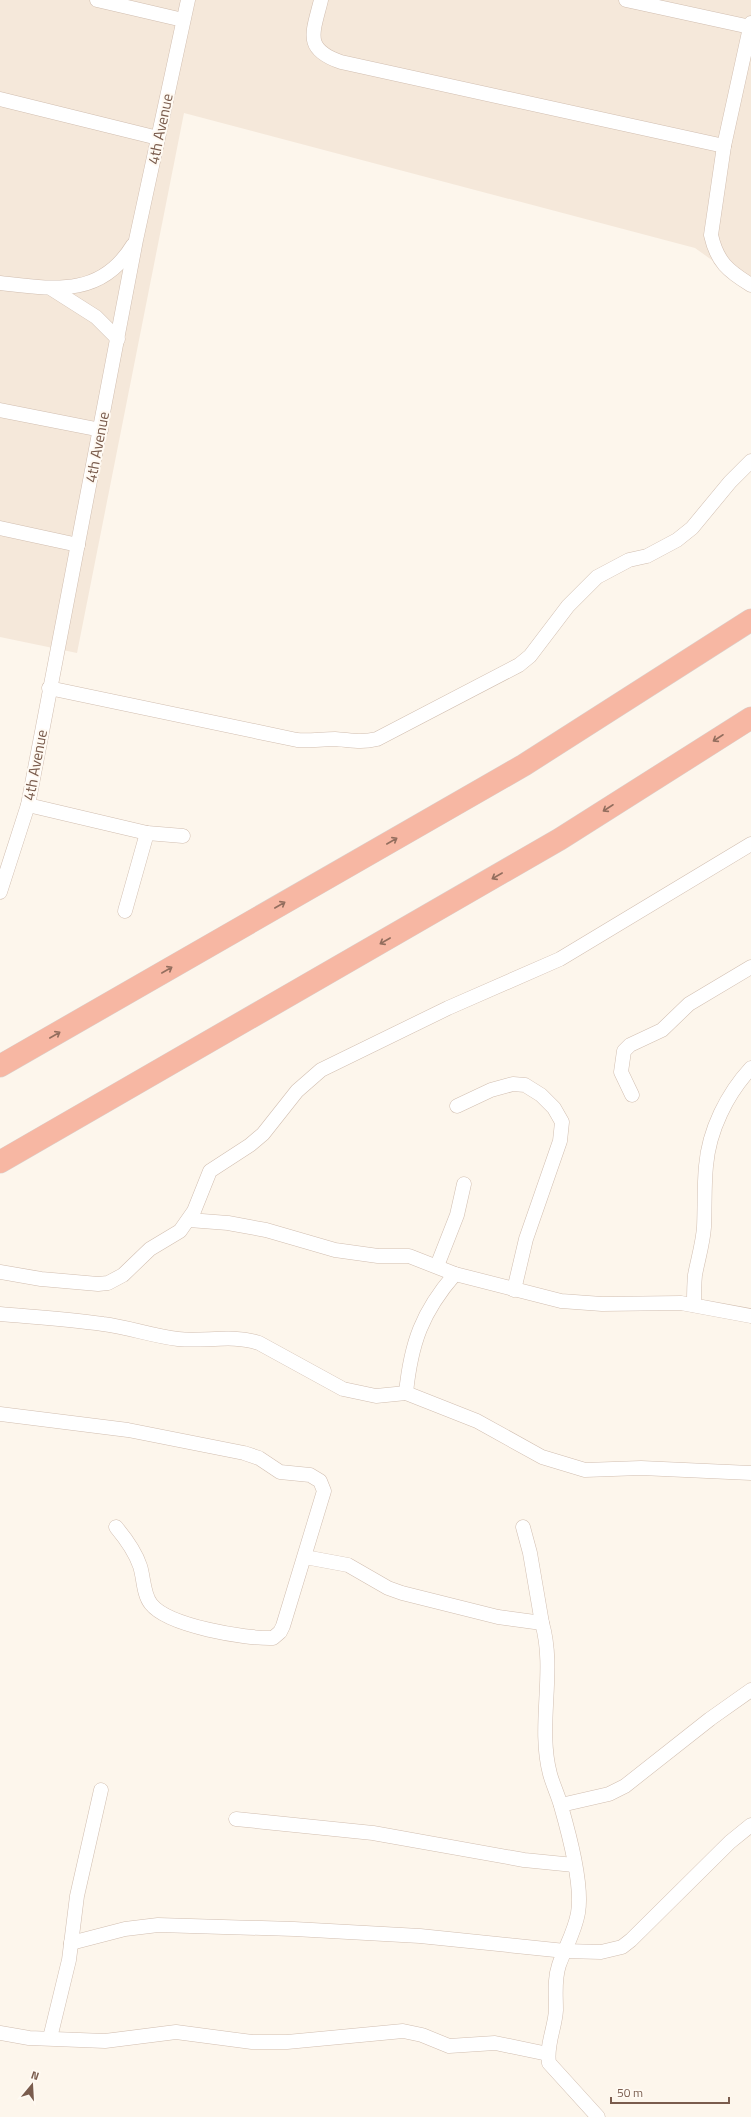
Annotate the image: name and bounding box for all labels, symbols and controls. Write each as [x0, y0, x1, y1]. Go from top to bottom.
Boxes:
street label: 4th Avenue [141, 91, 179, 167]
street label: 4th Avenue [79, 409, 115, 485]
street label: 4th Avenue [17, 727, 53, 803]
one-way arrow [712, 735, 724, 743]
one-way arrow [603, 804, 614, 813]
one-way arrow [386, 836, 398, 844]
one-way arrow [491, 872, 503, 880]
one-way arrow [274, 901, 286, 909]
one-way arrow [379, 937, 391, 945]
one-way arrow [161, 966, 173, 974]
one-way arrow [49, 1031, 61, 1039]
north arrow [12, 2065, 52, 2105]
text: N [29, 2067, 41, 2084]
scale bar [611, 2079, 729, 2105]
text: 50 m [617, 2083, 643, 2102]

